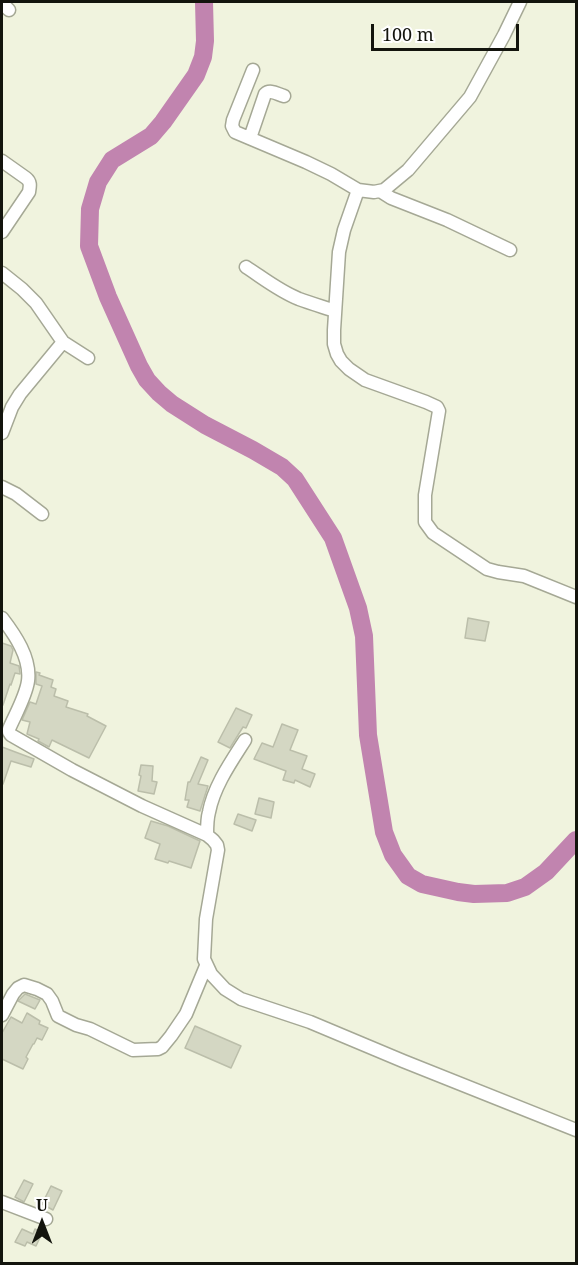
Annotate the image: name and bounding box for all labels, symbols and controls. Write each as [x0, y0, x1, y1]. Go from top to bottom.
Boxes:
scale bar [374, 12, 522, 50]
text: 100 m [382, 22, 434, 46]
north arrow [12, 1193, 72, 1253]
text: U [36, 1194, 48, 1216]

